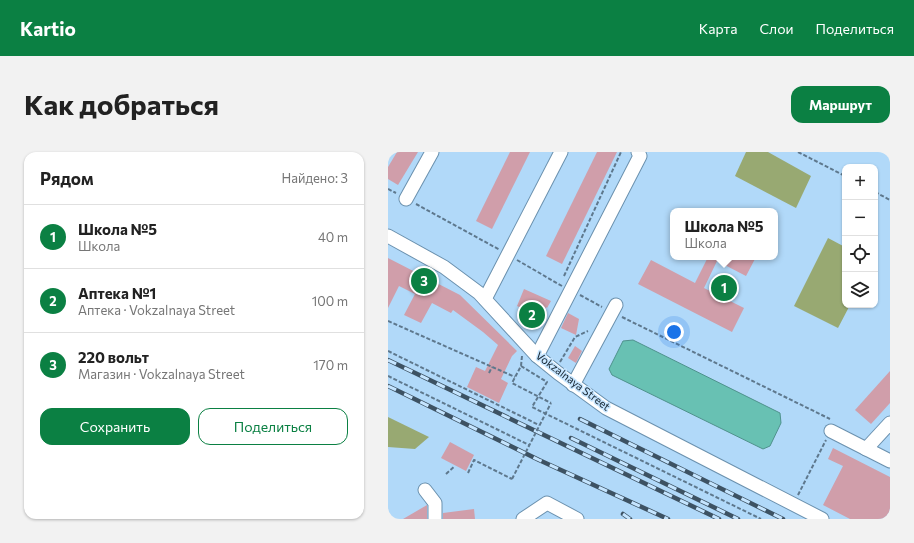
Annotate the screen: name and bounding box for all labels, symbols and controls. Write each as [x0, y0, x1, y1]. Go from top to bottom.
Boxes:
text: Kartio [20, 17, 76, 40]
text: Карта [699, 20, 737, 37]
text: Слои [759, 20, 794, 37]
text: Поделиться [816, 20, 894, 37]
button: Маршрут [791, 86, 890, 123]
text: Как добраться [24, 87, 219, 121]
map controls [842, 164, 878, 308]
button: + [842, 164, 878, 200]
text: Рядом [40, 168, 94, 189]
text: Найдено: 3 [281, 170, 348, 186]
button: − [842, 200, 878, 236]
popup [670, 208, 778, 260]
text: Школа №5 [684, 217, 764, 235]
text: Школа №5 [78, 220, 157, 238]
text: 1 [50, 229, 56, 245]
text: 40 m [318, 229, 348, 245]
text: Школа [684, 235, 727, 251]
button: locate [842, 236, 878, 272]
text: Школа [78, 238, 120, 254]
pin: 3 [411, 266, 437, 296]
button: layers [842, 272, 878, 308]
pin: 1 [711, 273, 737, 303]
text: Аптека №1 [78, 284, 156, 302]
text: 2 [49, 293, 57, 309]
text: 100 m [312, 293, 348, 309]
pin: 2 [519, 300, 545, 330]
text: Аптека · Vokzalnaya Street [78, 302, 235, 318]
your location [664, 322, 684, 342]
text: 220 вольт [78, 348, 149, 366]
street label: Vokzalnaya Street [534, 348, 613, 413]
text: 3 [49, 357, 57, 373]
text: 170 m [313, 357, 348, 373]
text: Магазин · Vokzalnaya Street [78, 366, 245, 382]
button: Сохранить [40, 408, 190, 445]
button: Поделиться [198, 408, 348, 445]

